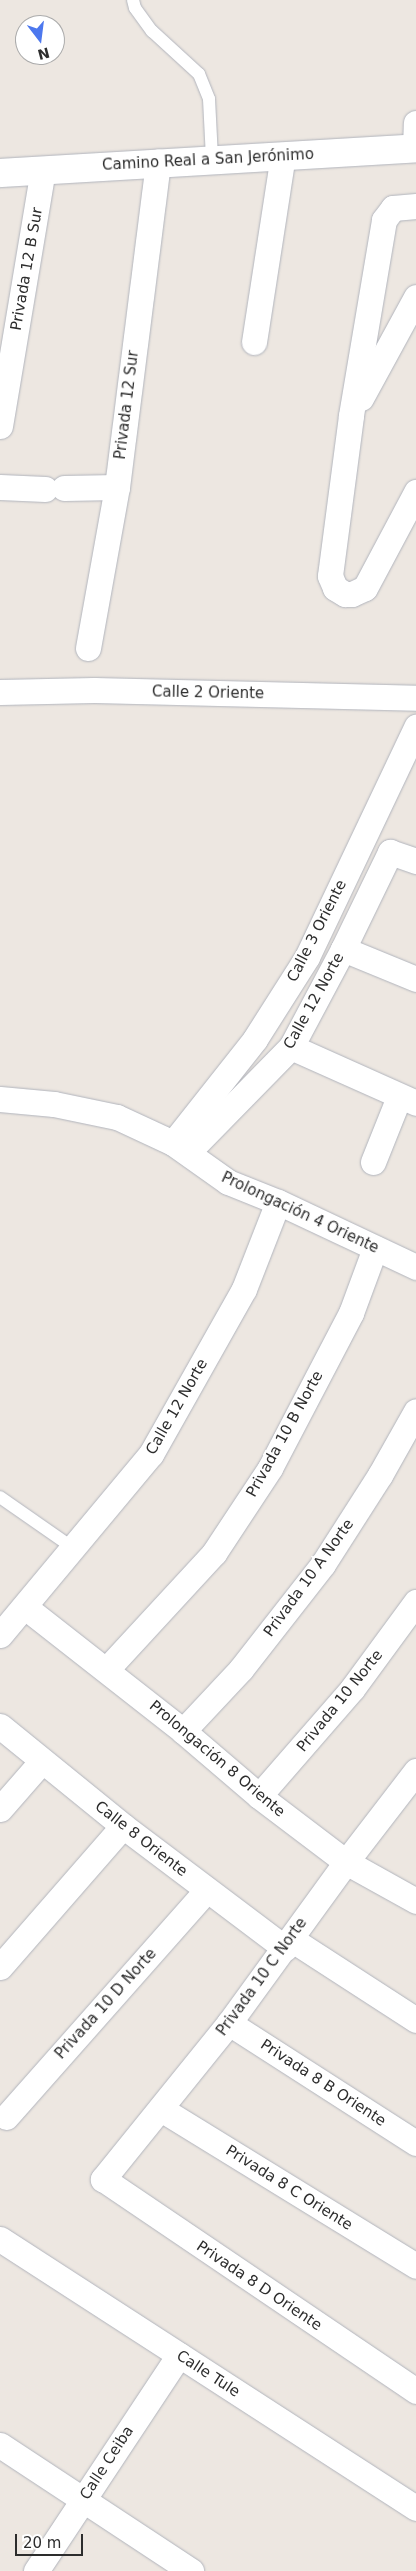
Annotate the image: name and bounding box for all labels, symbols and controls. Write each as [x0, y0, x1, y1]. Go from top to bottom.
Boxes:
north arrow [15, 15, 65, 65]
text: N [36, 44, 51, 63]
street label: Camino Real a San Jerónimo [102, 145, 314, 175]
street label: Privada 12 B Sur [7, 206, 47, 332]
street label: Privada 12 Sur [111, 349, 143, 461]
street label: Calle 2 Oriente [152, 683, 264, 703]
street label: Calle 3 Oriente [283, 877, 351, 985]
street label: Calle 12 Norte [280, 950, 348, 1052]
street label: Prolongación 4 Oriente [218, 1169, 382, 1257]
street label: Calle 12 Norte [142, 1356, 212, 1458]
street label: Privada 10 B Norte [243, 1368, 327, 1500]
street label: Privada 10 A Norte [260, 1516, 358, 1640]
street label: Privada 10 Norte [293, 1646, 387, 1756]
street label: Prolongación 8 Oriente [146, 1697, 288, 1821]
street label: Calle 8 Oriente [91, 1797, 191, 1881]
street label: Privada 10 C Norte [213, 1914, 311, 2040]
street label: Privada 10 D Norte [52, 1945, 160, 2063]
street label: Privada 8 B Oriente [257, 2036, 389, 2130]
street label: Privada 8 C Oriente [222, 2142, 356, 2234]
street label: Privada 8 D Oriente [193, 2237, 325, 2335]
street label: Calle Tule [173, 2347, 243, 2401]
street label: Calle Ceiba [76, 2423, 138, 2503]
scale bar [18, 2524, 85, 2556]
text: 20 m [23, 2534, 61, 2552]

